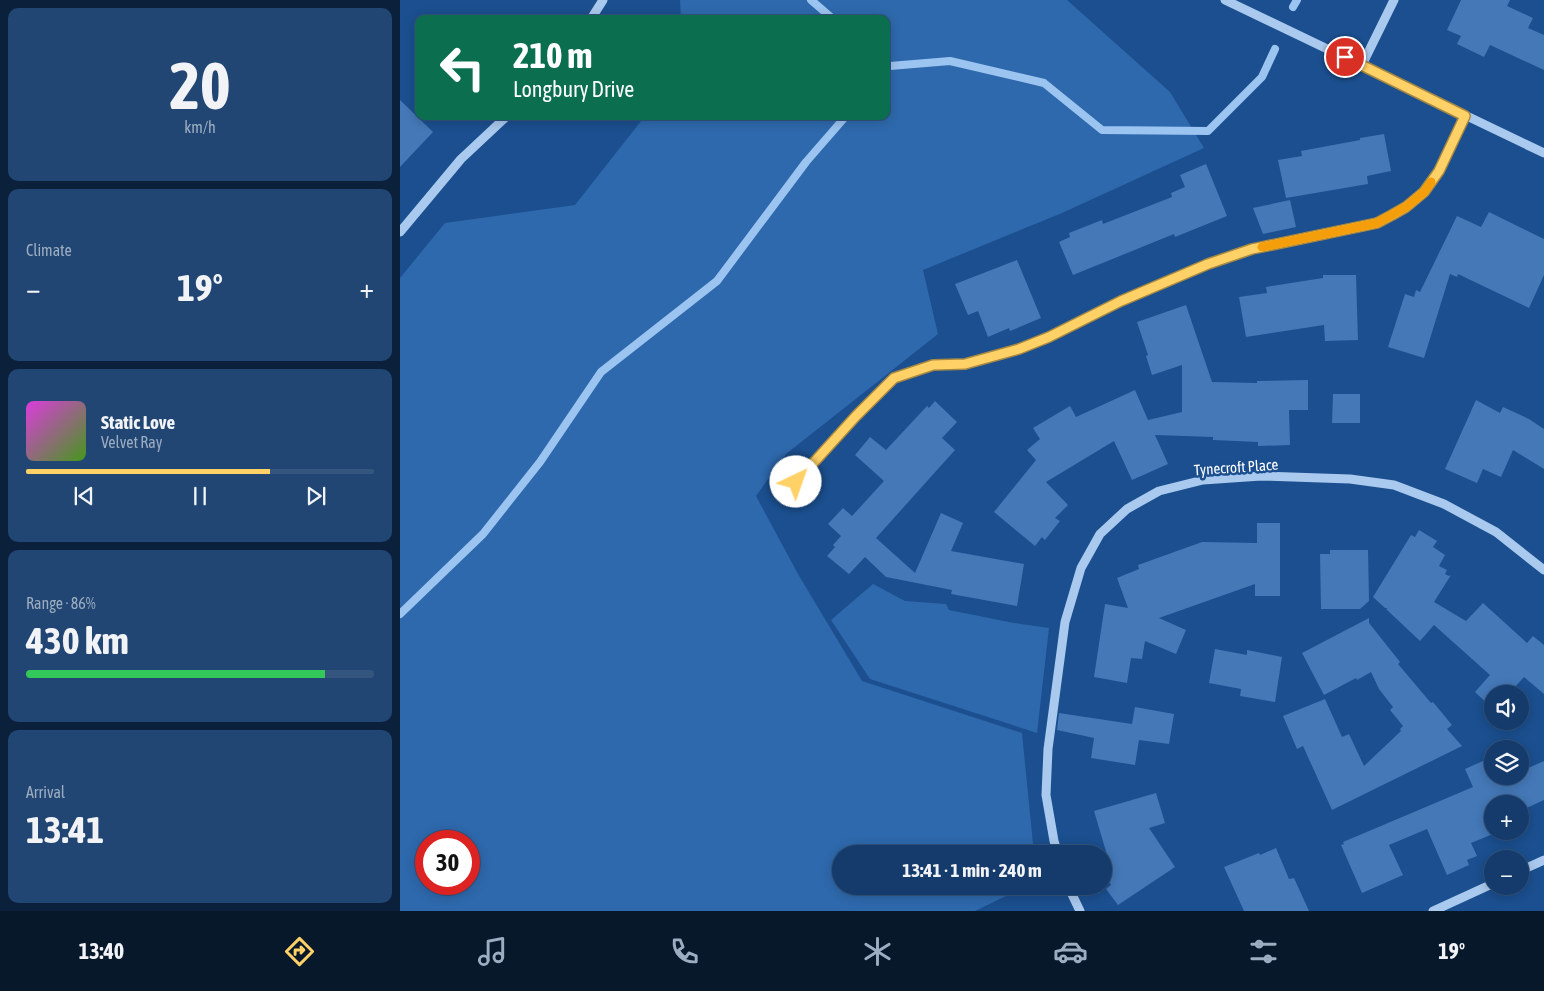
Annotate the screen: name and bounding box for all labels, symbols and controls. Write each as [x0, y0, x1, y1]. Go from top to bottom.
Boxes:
icon: left [430, 35, 495, 100]
text: 210 m [513, 35, 592, 75]
pin [1324, 36, 1366, 78]
icon: arrive [1331, 43, 1359, 71]
text: 20 [169, 48, 231, 123]
text: Longbury Drive [513, 76, 634, 102]
text: km/h [184, 118, 216, 136]
text: Climate [26, 241, 72, 259]
text: 19° [177, 266, 223, 309]
text: − [26, 272, 41, 304]
text: + [359, 272, 374, 304]
text: Static Love [101, 411, 175, 433]
text: Velvet Ray [101, 433, 162, 451]
position arrow [769, 455, 821, 507]
street label: Tynecroft Place [1193, 456, 1279, 478]
icon: previous [70, 482, 98, 510]
icon: pause [186, 482, 214, 510]
icon: next [302, 482, 330, 510]
text: Range · 86% [26, 594, 96, 612]
text: 430 km [26, 619, 129, 662]
map controls [1484, 685, 1529, 895]
button: sound [1484, 685, 1529, 730]
button: layers [1484, 740, 1529, 785]
text: Arrival [26, 783, 65, 801]
button: + [1484, 795, 1529, 840]
text: 13:41 [26, 808, 104, 851]
speed limit sign: 30 [415, 830, 480, 895]
button: − [1484, 850, 1529, 895]
text: 13:41 · 1 min · 240 m [902, 859, 1042, 881]
icon: directions [282, 934, 317, 969]
icon: music [475, 934, 510, 969]
icon: phone [667, 934, 702, 969]
icon: climate [860, 934, 895, 969]
icon: car [1053, 934, 1088, 969]
icon: filters [1246, 934, 1281, 969]
text: 13:40 [79, 938, 124, 964]
text: 19° [1438, 938, 1465, 964]

